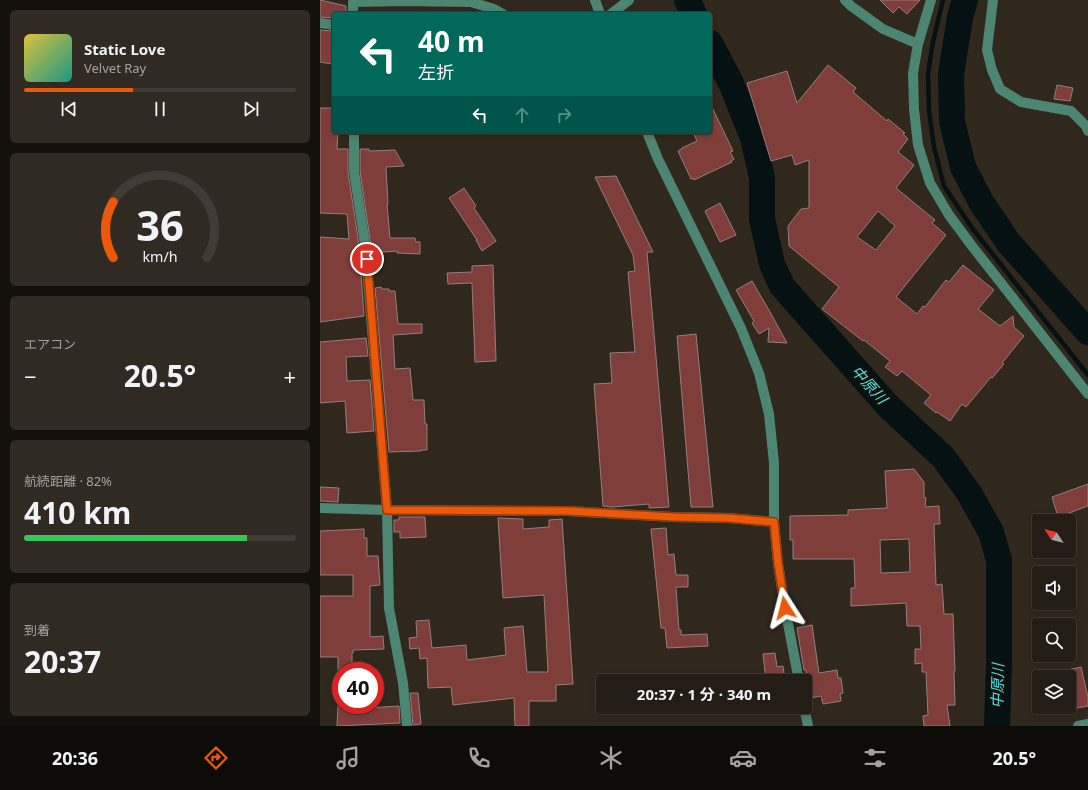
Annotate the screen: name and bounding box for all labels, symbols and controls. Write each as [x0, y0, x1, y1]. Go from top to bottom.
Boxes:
text: 40 m [418, 22, 485, 60]
icon: left [352, 28, 404, 80]
text: Static Love [84, 39, 165, 59]
text: Velvet Ray [84, 59, 146, 77]
text: 左折 [418, 60, 454, 84]
icon: previous [58, 98, 80, 120]
icon: pause [149, 98, 171, 120]
icon: next [240, 98, 262, 120]
icon: left [469, 104, 491, 126]
icon: ahead [511, 104, 533, 126]
icon: right [553, 104, 575, 126]
text: 36 [136, 197, 184, 253]
pin [350, 242, 384, 276]
text: km/h [142, 246, 178, 265]
icon: arrive [356, 248, 378, 270]
text: エアコン [24, 335, 76, 353]
text: 20.5° [124, 355, 196, 396]
text: − [24, 361, 37, 391]
text: + [283, 361, 296, 391]
water label: 中原川 [847, 361, 894, 409]
text: 航続距離 · 82% [24, 472, 112, 490]
text: 410 km [24, 492, 131, 533]
north arrow [1032, 514, 1076, 558]
map controls [1032, 514, 1076, 714]
button: sound [1032, 566, 1076, 610]
position arrow [764, 587, 806, 629]
button: search [1032, 618, 1076, 662]
text: 到着 [24, 621, 50, 639]
text: 20:37 [24, 641, 101, 682]
water label: 中原川 [987, 661, 1007, 709]
speed limit sign: 40 [332, 662, 384, 714]
button: layers [1032, 670, 1076, 714]
text: 20:37 · 1 分 · 340 m [637, 684, 771, 704]
icon: directions [202, 744, 230, 772]
icon: music [334, 744, 362, 772]
icon: phone [465, 744, 493, 772]
icon: climate [597, 744, 625, 772]
icon: car [729, 744, 757, 772]
icon: filters [861, 744, 889, 772]
text: 20:36 [52, 746, 98, 770]
text: 20.5° [992, 746, 1036, 770]

